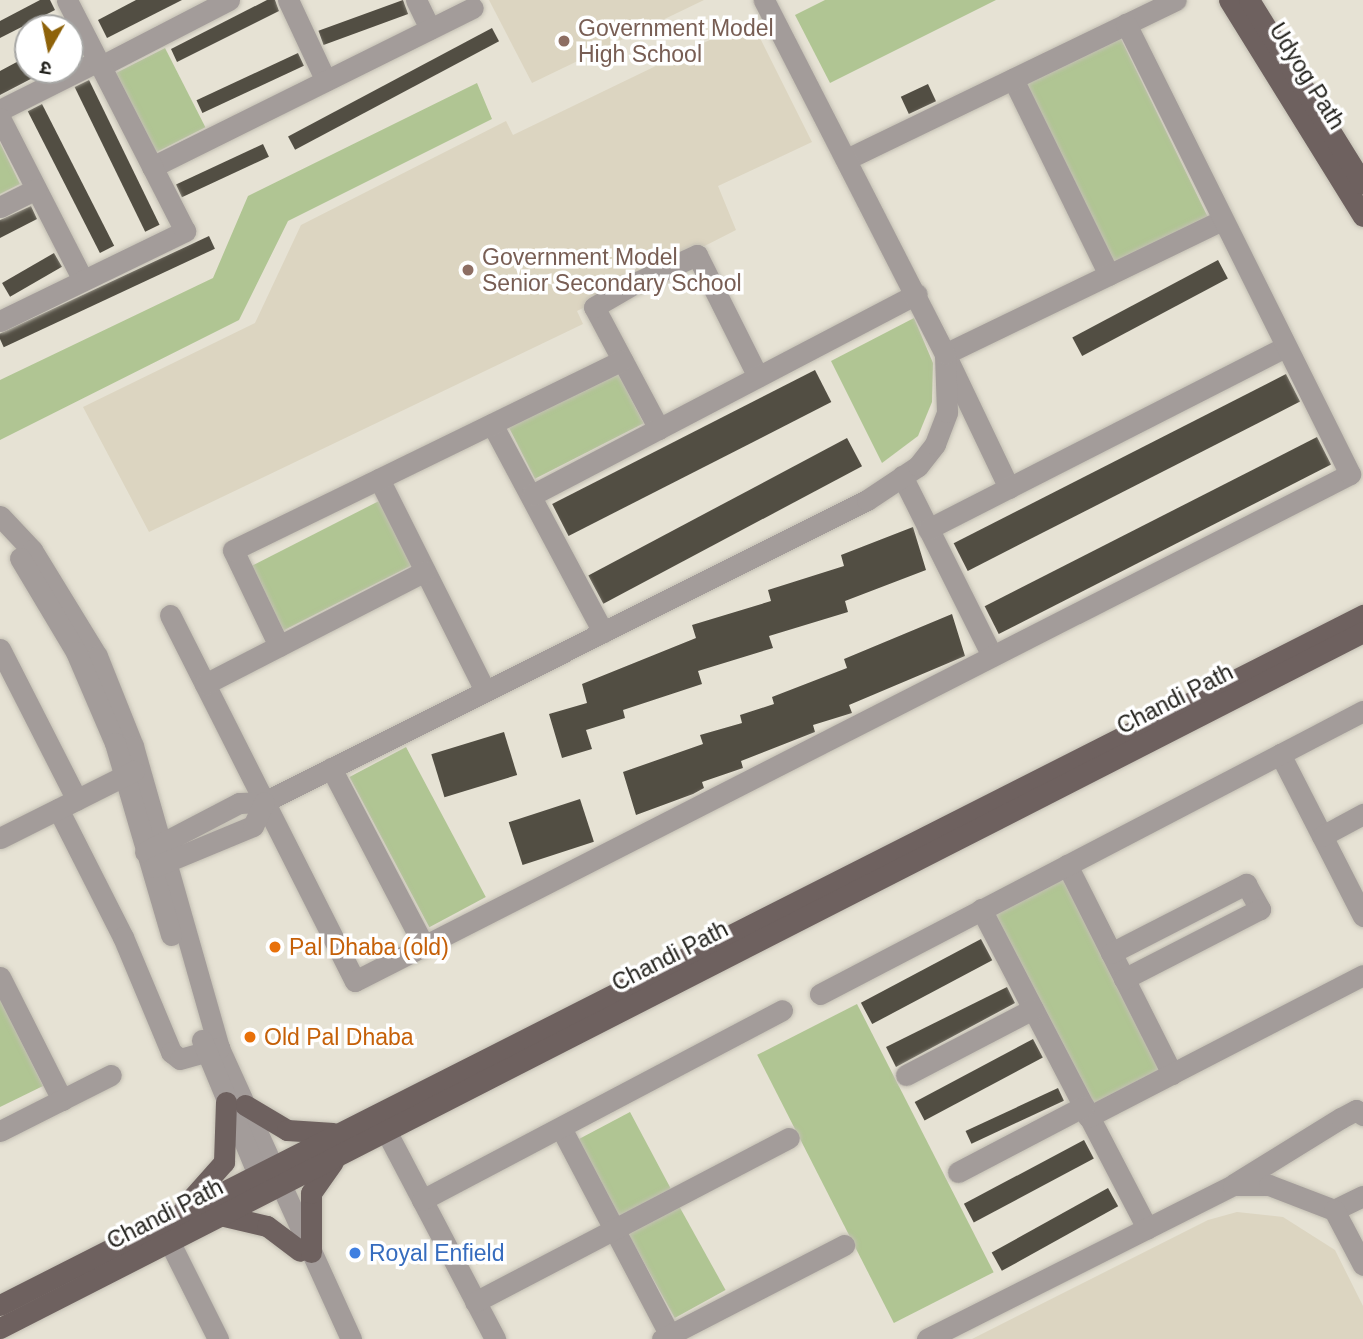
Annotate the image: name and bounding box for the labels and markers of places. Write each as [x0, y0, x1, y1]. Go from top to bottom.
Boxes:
place label: Government Model High School [578, 14, 774, 68]
marker: Government Model High School [556, 33, 572, 49]
place label: Government Model Senior Secondary School [482, 243, 742, 297]
marker: Government Model Senior Secondary School [460, 262, 476, 278]
place label: Pal Dhaba (old) [289, 933, 449, 961]
marker: Pal Dhaba (old) [267, 939, 283, 955]
place label: Old Pal Dhaba [264, 1023, 414, 1051]
marker: Old Pal Dhaba [242, 1029, 258, 1045]
place label: Royal Enfield [369, 1239, 505, 1267]
marker: Royal Enfield [347, 1245, 363, 1261]

